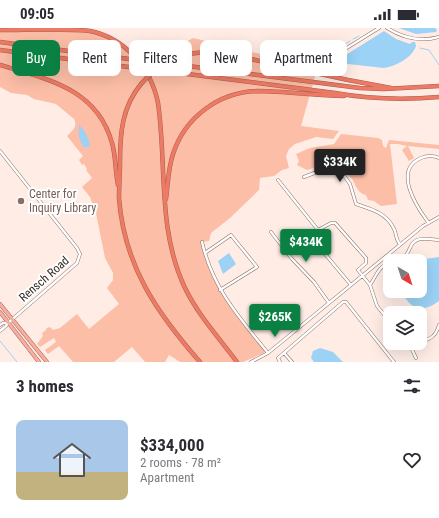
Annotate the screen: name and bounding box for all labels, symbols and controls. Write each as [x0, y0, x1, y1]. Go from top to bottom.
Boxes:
text: 09:05 [20, 5, 54, 23]
chip: Buy [12, 40, 60, 76]
chip: Rent [68, 40, 121, 76]
chip: Filters [129, 40, 192, 76]
chip: New [200, 40, 252, 76]
chip: Apartment [260, 40, 347, 76]
pin: $334K [312, 149, 368, 183]
text: $334K [323, 154, 357, 169]
place label: Center for Inquiry Library [29, 187, 96, 215]
marker: Center for Inquiry Library [16, 196, 26, 206]
pin: $434K [278, 229, 334, 263]
text: $434K [289, 234, 323, 249]
street label: Rensch Road [16, 254, 72, 304]
north arrow [383, 254, 427, 298]
map controls [383, 254, 427, 350]
pin: $265K [247, 304, 303, 338]
button: layers [383, 306, 427, 350]
text: $265K [258, 309, 292, 324]
icon: filters [401, 375, 423, 397]
text: 3 homes [16, 376, 74, 396]
text: $334,000 [140, 435, 204, 455]
icon: home [48, 436, 96, 484]
icon: heart [401, 449, 423, 471]
text: 2 rooms · 78 m² [140, 455, 221, 470]
text: Apartment [140, 470, 194, 485]

